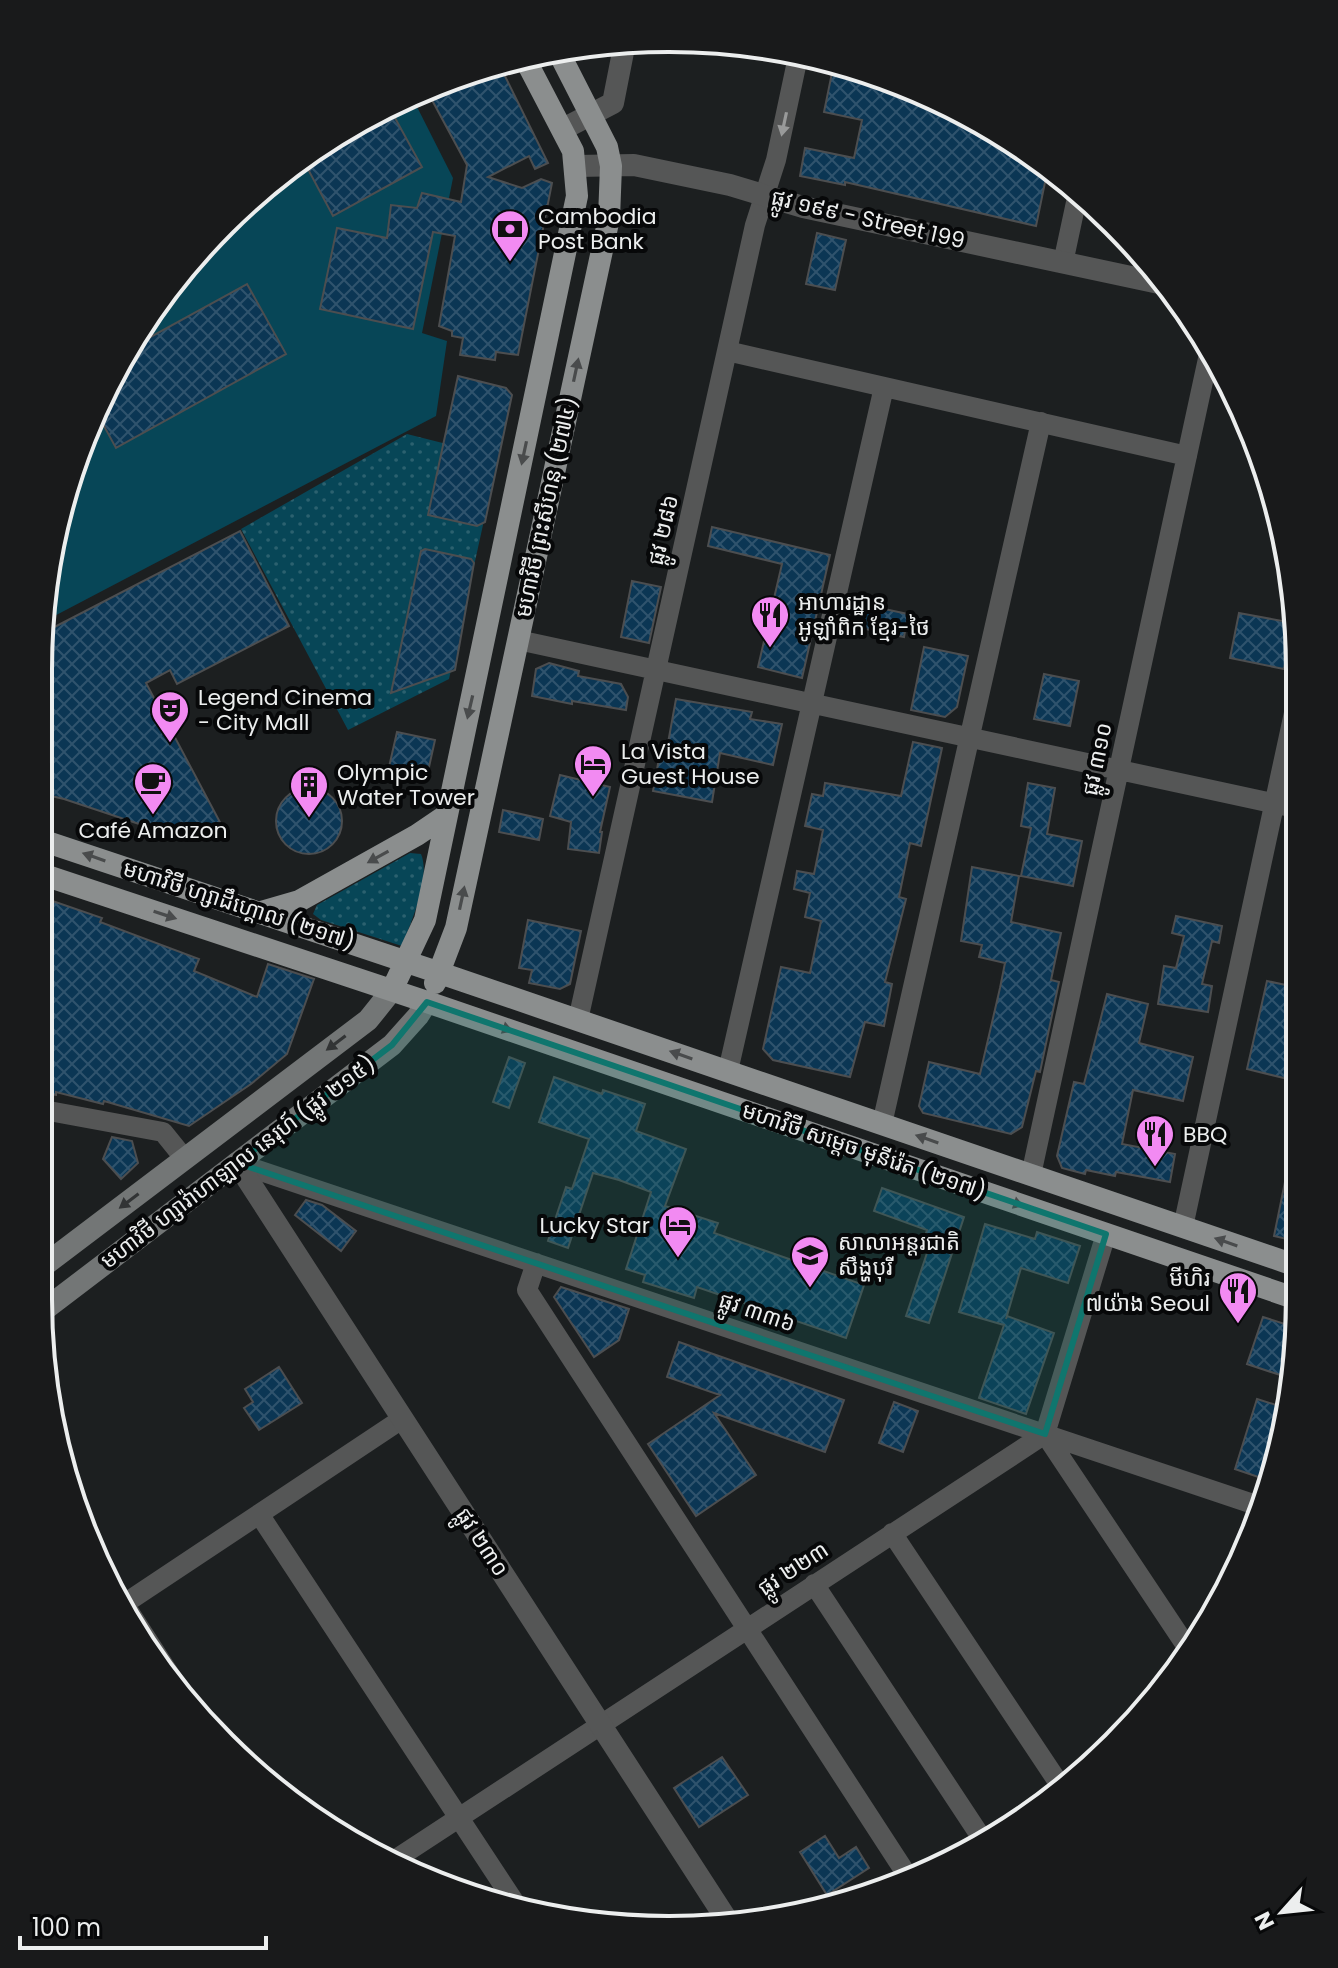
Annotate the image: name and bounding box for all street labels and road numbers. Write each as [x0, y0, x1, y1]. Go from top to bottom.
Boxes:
street label: ផ្លូវ ១៩៩ - Street 199 [767, 182, 968, 261]
street label: មហាវិថី ព្រះសីហនុ (២៧៤) [507, 394, 585, 620]
street label: ផ្លូវ ២៨៦ [640, 492, 691, 569]
street label: ផ្លូវ ៣១០ [1074, 720, 1124, 799]
street label: មហាវិថី ហ្សាដឹហ្គោល (២១៧) [119, 853, 359, 957]
street label: មហាវិថី ហ្សាវ៉ាហាឡាល នេរុហ៍ (ផ្លូវ ២១៥) [94, 1048, 385, 1279]
street label: មហាវិថី សម្តេច មុនីរ៉េត (២១៧) [738, 1095, 990, 1207]
street label: ផ្លូវ ៣៣៦ [713, 1285, 799, 1344]
street label: ផ្លូវ ២៣០ [444, 1501, 516, 1585]
street label: ផ្លូវ ២២៣ [751, 1534, 837, 1607]

